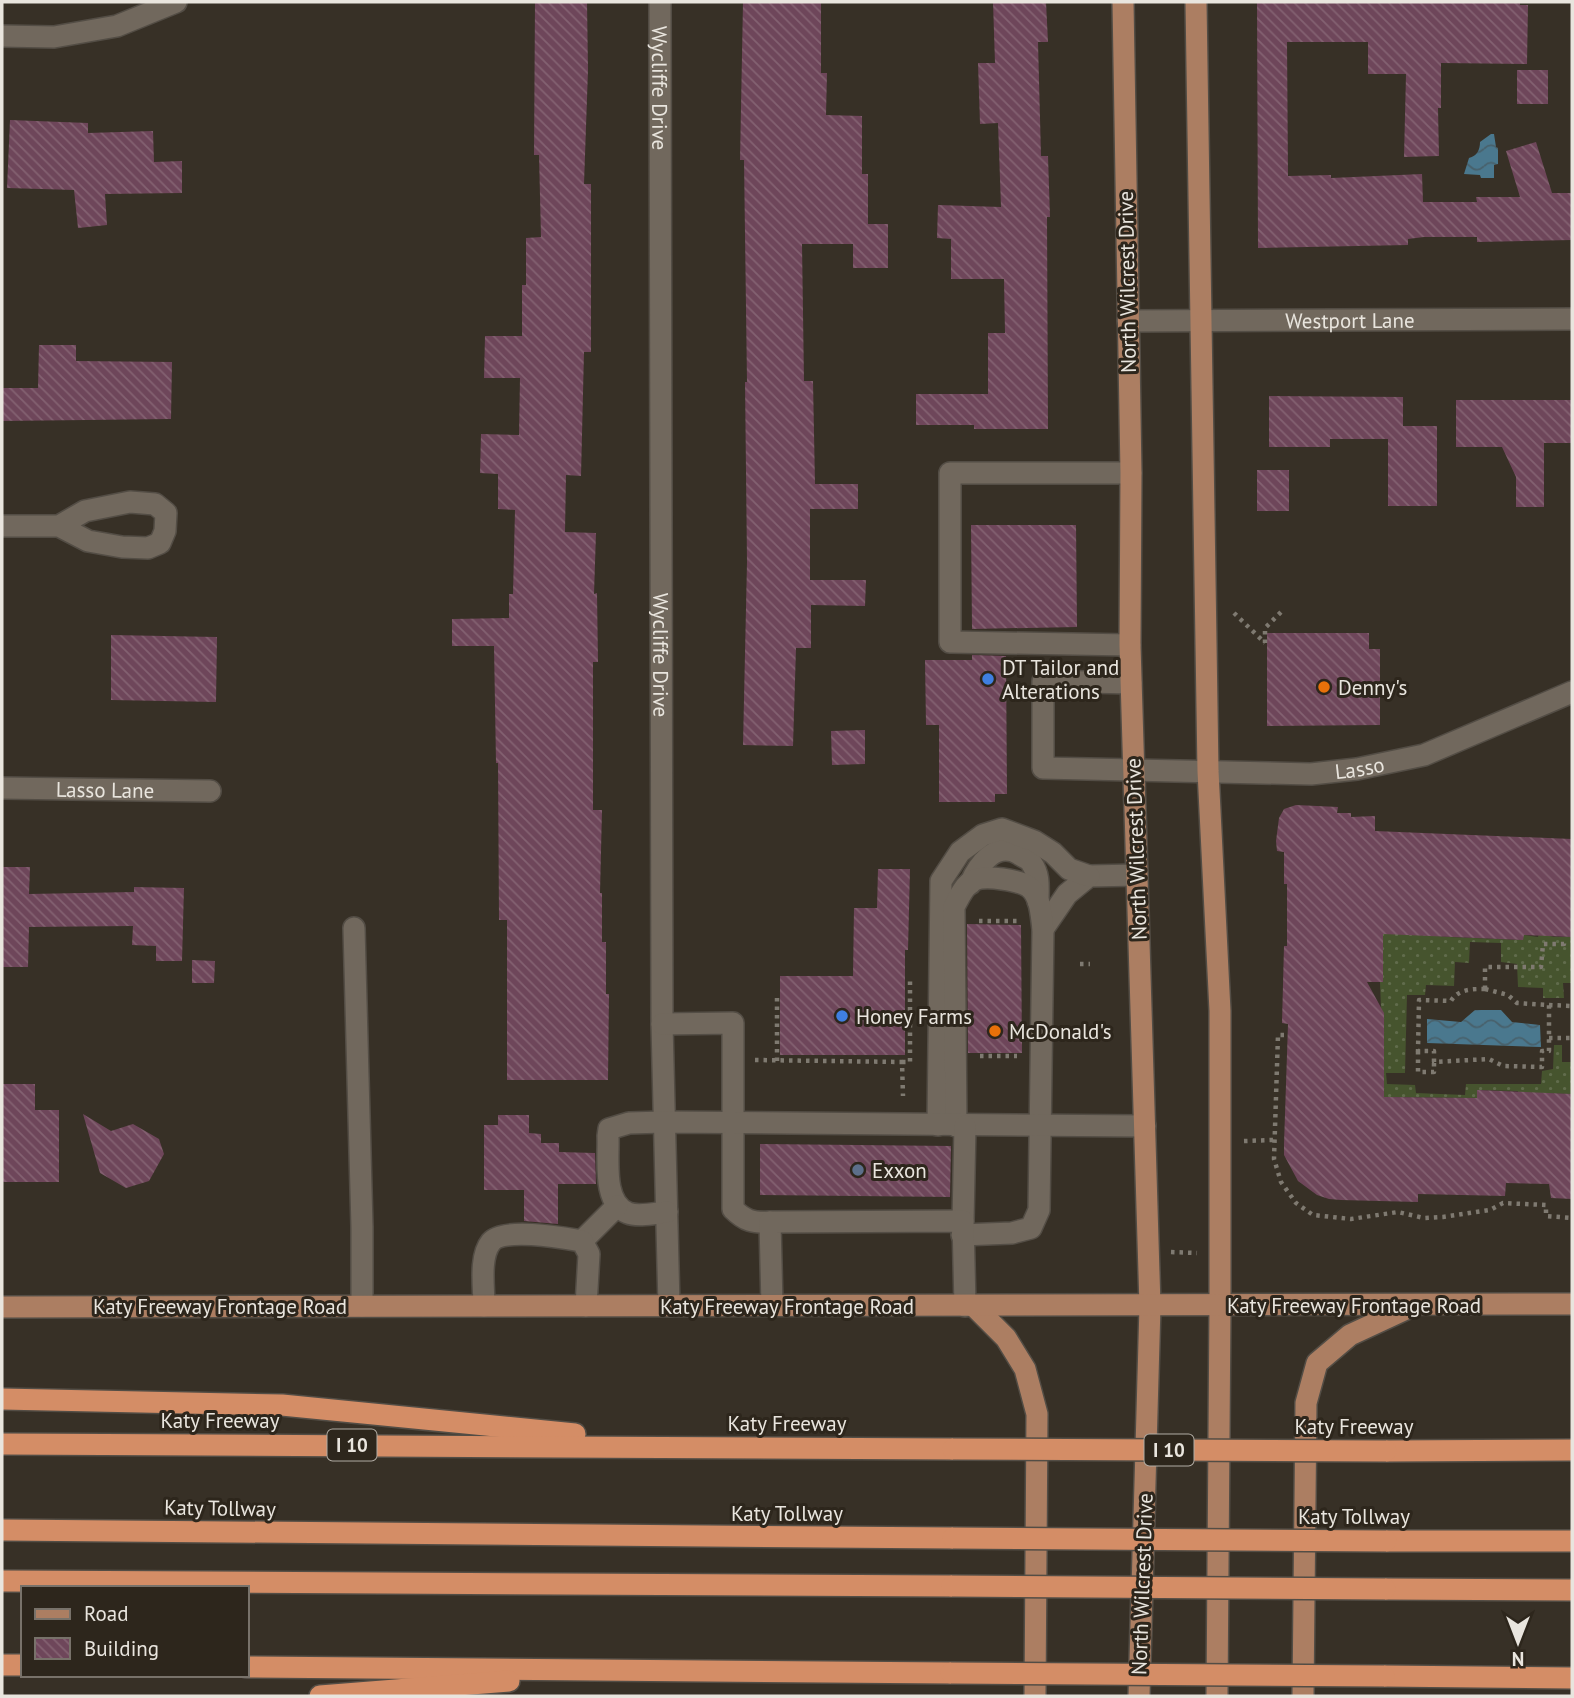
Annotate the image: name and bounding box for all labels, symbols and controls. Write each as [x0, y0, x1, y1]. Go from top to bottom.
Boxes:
street label: Wycliffe Drive [647, 26, 674, 150]
street label: North Wilcrest Drive [1112, 191, 1142, 373]
street label: Westport Lane [1285, 306, 1415, 334]
street label: Wycliffe Drive [648, 593, 675, 717]
place label: DT Tailor and Alterations [1002, 654, 1119, 705]
marker: DT Tailor and Alterations [980, 671, 996, 687]
place label: Denny's [1338, 674, 1407, 701]
marker: Denny's [1316, 679, 1332, 695]
street label: Lasso [1333, 750, 1387, 785]
street label: North Wilcrest Drive [1119, 758, 1153, 940]
street label: Lasso Lane [56, 775, 154, 804]
place label: Honey Farms [856, 1003, 972, 1030]
marker: Honey Farms [834, 1008, 850, 1024]
place label: McDonald's [1009, 1018, 1112, 1045]
marker: McDonald's [987, 1023, 1003, 1039]
place label: Exxon [872, 1157, 927, 1184]
marker: Exxon [850, 1162, 866, 1178]
street label: Katy Freeway Frontage Road [1227, 1292, 1481, 1319]
street label: Katy Freeway Frontage Road [93, 1293, 347, 1320]
street label: Katy Freeway Frontage Road [660, 1293, 914, 1320]
street label: Katy Freeway [161, 1407, 280, 1434]
street label: Katy Freeway [728, 1410, 847, 1437]
street label: Katy Freeway [1295, 1413, 1414, 1440]
road number: I 10 [328, 1429, 376, 1460]
road number: I 10 [1144, 1434, 1194, 1466]
street label: North Wilcrest Drive [1125, 1493, 1159, 1675]
street label: Katy Tollway [164, 1494, 276, 1522]
street label: Katy Tollway [731, 1500, 843, 1527]
street label: Katy Tollway [1298, 1503, 1410, 1530]
legend [21, 1586, 248, 1677]
text: Road [84, 1600, 128, 1627]
north arrow [1483, 1607, 1553, 1677]
text: Building [84, 1635, 159, 1662]
text: N [1512, 1647, 1524, 1671]

